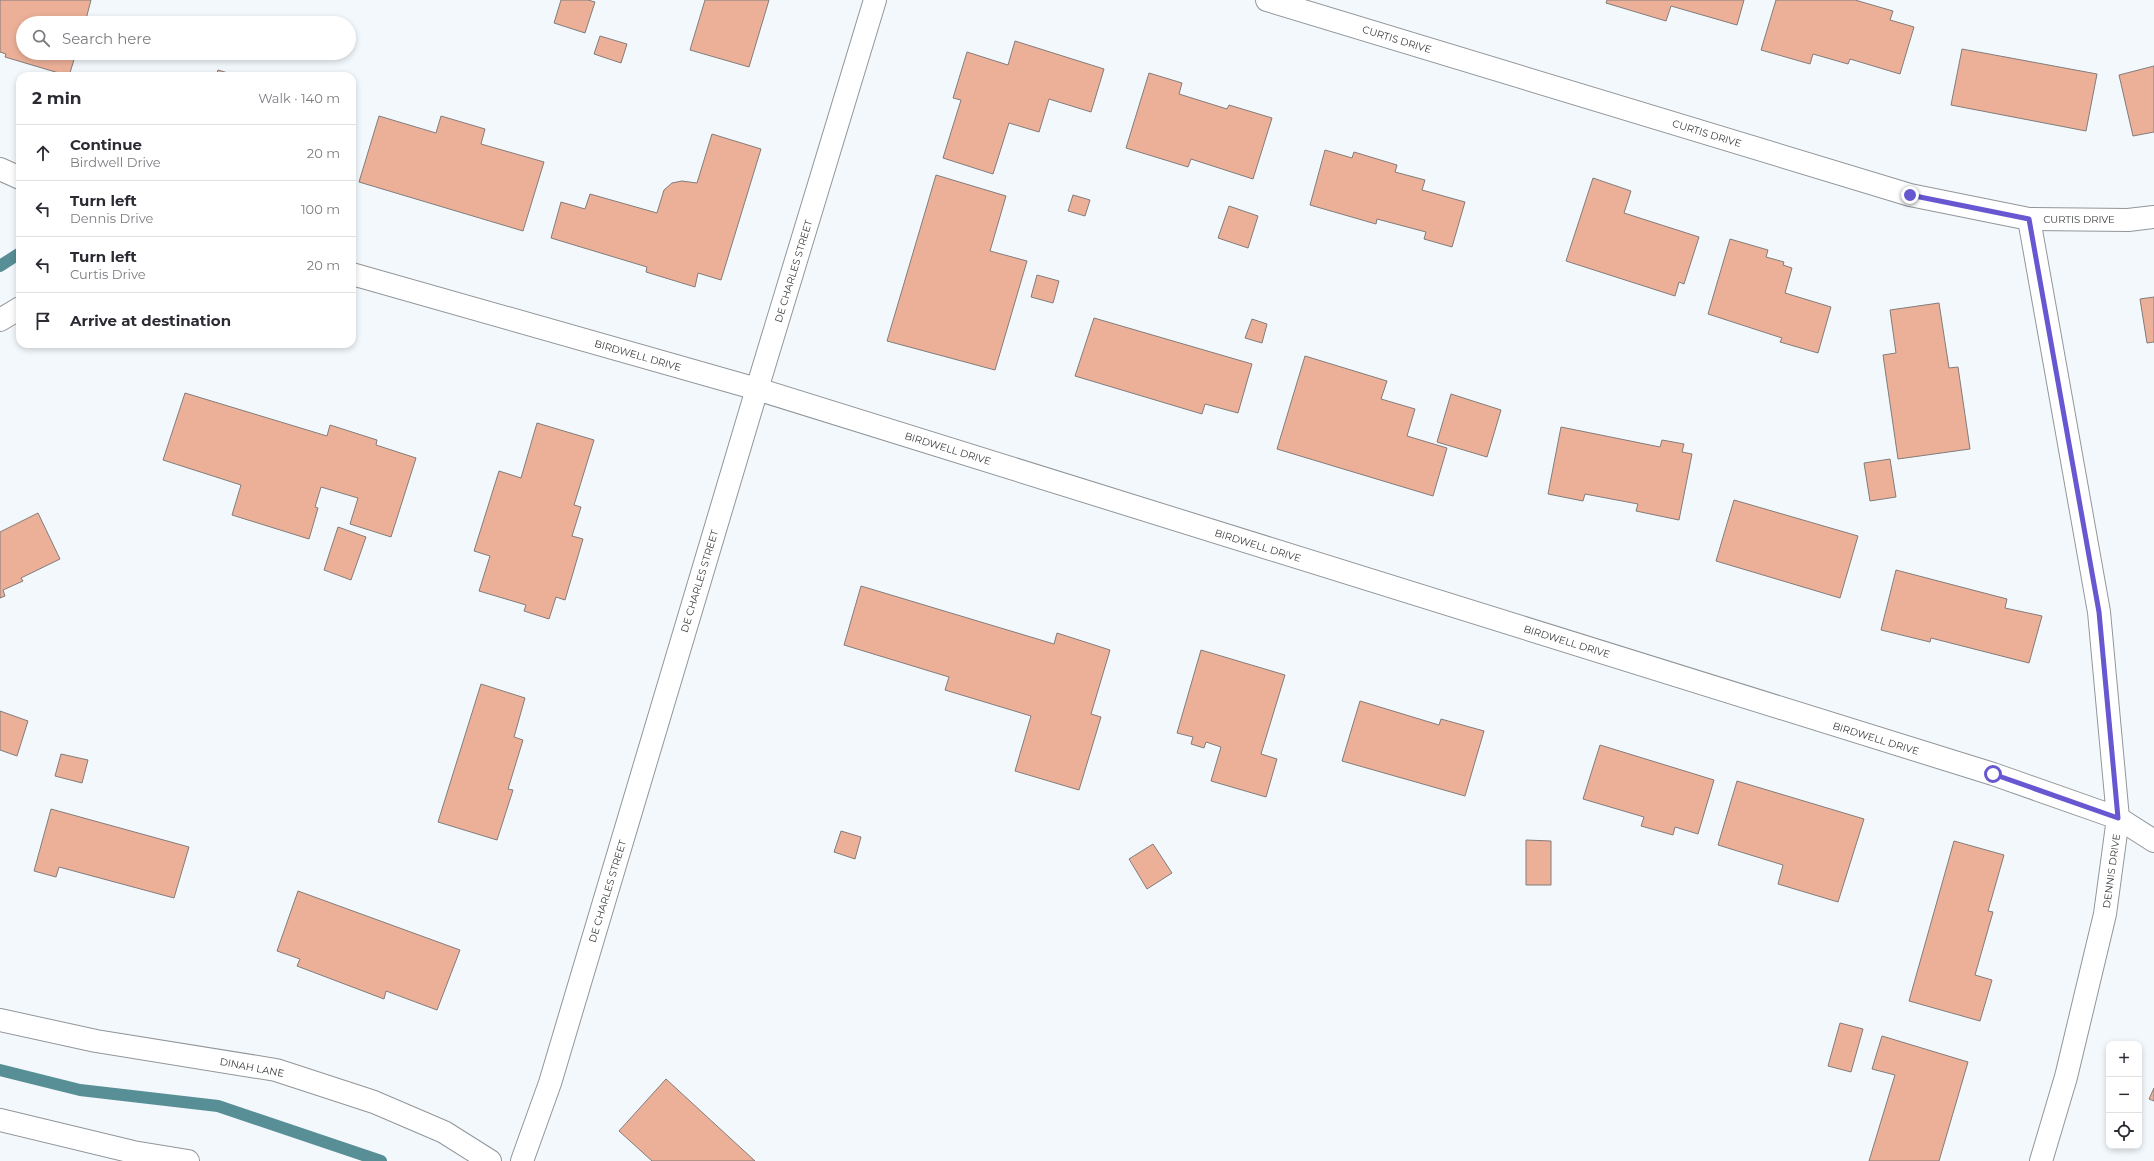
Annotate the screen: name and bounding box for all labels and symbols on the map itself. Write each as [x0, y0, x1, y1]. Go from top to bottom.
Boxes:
street label: CURTIS DRIVE [1361, 23, 1433, 56]
street label: CURTIS DRIVE [1671, 117, 1743, 150]
route end [1901, 186, 1919, 204]
street label: CURTIS DRIVE [2043, 213, 2115, 226]
street label: DE CHARLES STREET [772, 218, 815, 324]
street label: BIRDWELL DRIVE [593, 337, 683, 374]
street label: BIRDWELL DRIVE [903, 429, 993, 468]
street label: BIRDWELL DRIVE [1213, 526, 1303, 565]
street label: DE CHARLES STREET [678, 528, 721, 634]
street label: BIRDWELL DRIVE [1522, 622, 1612, 661]
street label: BIRDWELL DRIVE [1831, 719, 1921, 758]
route start [1984, 765, 2002, 783]
street label: DENNIS DRIVE [2100, 833, 2123, 909]
street label: DE CHARLES STREET [586, 838, 629, 944]
street label: DINAH LANE [219, 1055, 285, 1080]

